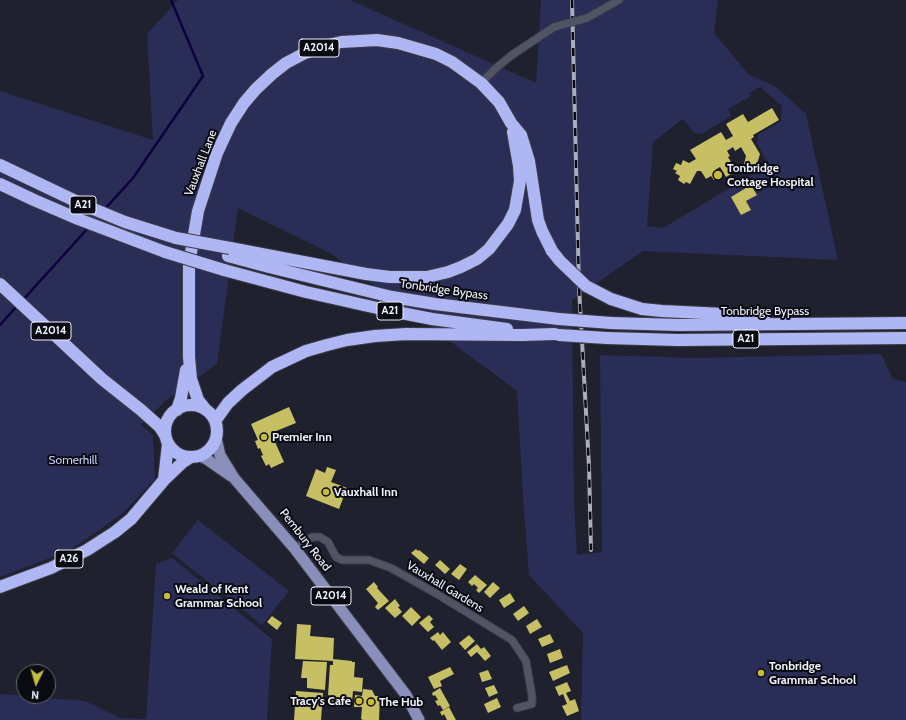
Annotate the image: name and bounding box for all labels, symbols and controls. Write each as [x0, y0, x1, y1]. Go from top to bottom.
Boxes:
road number: A2014 [299, 39, 339, 57]
street label: Vauxhall Lane [182, 128, 220, 198]
place label: Tonbridge Cottage Hospital [727, 161, 814, 189]
marker: Tonbridge Cottage Hospital [712, 169, 724, 181]
road number: A21 [70, 196, 96, 214]
street label: Tonbridge Bypass [399, 277, 489, 303]
road number: A21 [377, 302, 403, 320]
street label: Tonbridge Bypass [721, 304, 809, 318]
road number: A2014 [31, 322, 71, 340]
road number: A21 [733, 330, 759, 348]
place label: Premier Inn [272, 430, 332, 444]
marker: Premier Inn [259, 432, 269, 442]
park label: Somerhill [49, 453, 97, 467]
place label: Vauxhall Inn [334, 485, 398, 499]
marker: Vauxhall Inn [321, 487, 331, 497]
street label: Pembury Road [276, 506, 334, 574]
road number: A26 [55, 550, 83, 568]
street label: Vauxhall Gardens [404, 558, 486, 616]
place label: Weald of Kent Grammar School [175, 582, 262, 610]
road number: A2014 [311, 587, 351, 605]
marker: Weald of Kent Grammar School [162, 591, 172, 601]
place label: Tonbridge Grammar School [769, 659, 856, 687]
north arrow [16, 664, 56, 704]
marker: Tonbridge Grammar School [756, 668, 766, 678]
text: N [31, 688, 40, 702]
place label: Tracy's Cafe [290, 694, 351, 708]
place label: The Hub [379, 695, 423, 709]
marker: Tracy's Cafe [354, 696, 364, 706]
marker: The Hub [366, 697, 376, 707]

